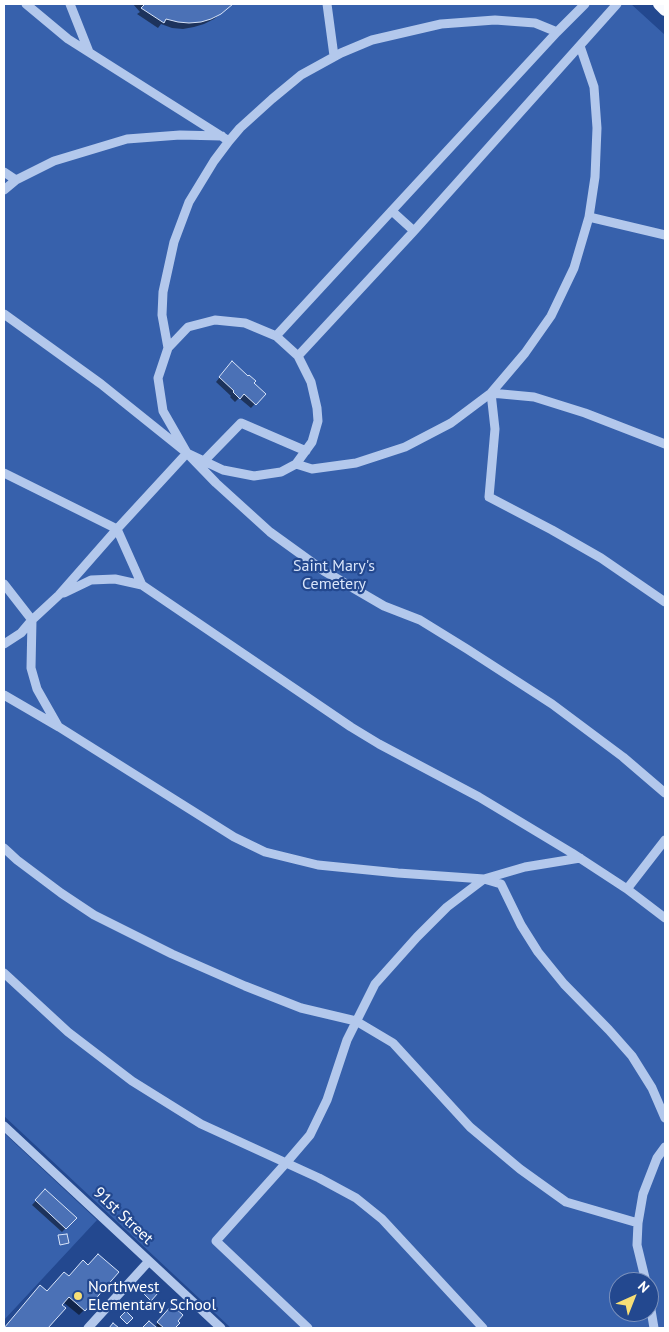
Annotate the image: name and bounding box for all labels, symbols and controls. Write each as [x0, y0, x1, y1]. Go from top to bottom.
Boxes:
park label: Saint Mary's Cemetery [293, 556, 375, 594]
street label: 91st Street [89, 1183, 157, 1249]
north arrow [609, 1272, 659, 1322]
place label: Northwest Elementary School [88, 1277, 216, 1315]
text: N [634, 1277, 653, 1297]
marker: Northwest Elementary School [72, 1290, 84, 1302]

